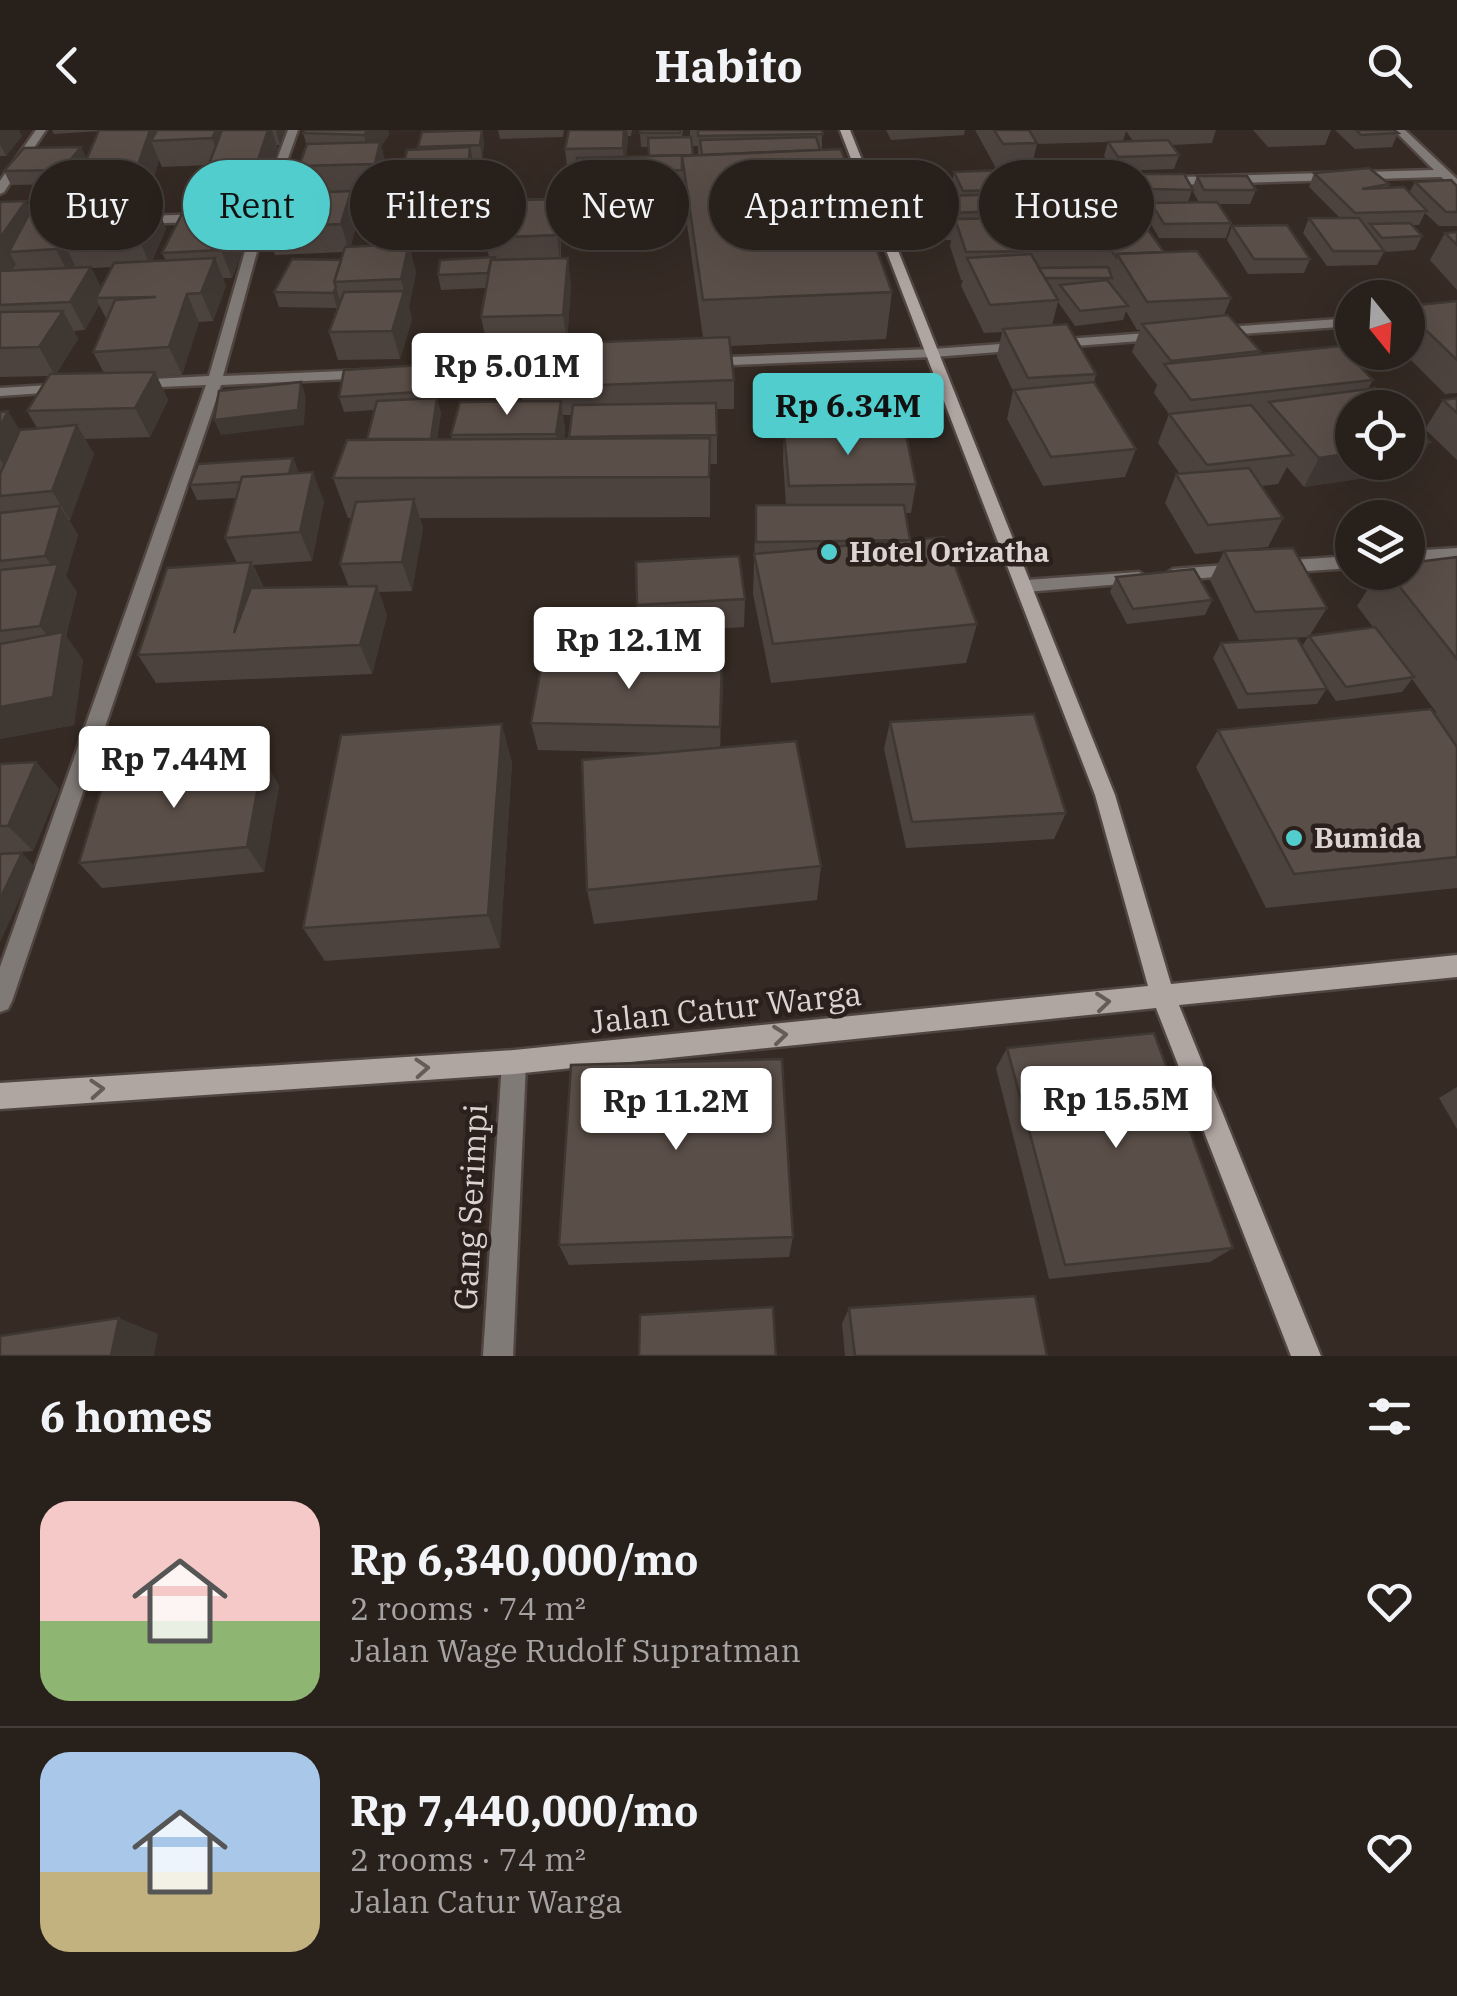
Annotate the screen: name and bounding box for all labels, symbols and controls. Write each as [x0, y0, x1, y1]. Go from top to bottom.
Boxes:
text: Habito [654, 36, 803, 94]
icon: back [40, 38, 95, 93]
icon: search [1362, 38, 1417, 93]
chip: Buy [30, 160, 163, 250]
chip: Rent [183, 160, 330, 250]
chip: Filters [350, 160, 526, 250]
chip: New [546, 160, 689, 250]
chip: Apartment [709, 160, 959, 250]
chip: House [979, 160, 1154, 250]
north arrow [1335, 280, 1425, 370]
map controls [1335, 280, 1425, 590]
pin: Rp 5.01M [404, 333, 610, 418]
text: Rp 5.01M [434, 344, 580, 386]
pin: Rp 6.34M [745, 373, 951, 458]
text: Rp 6.34M [775, 384, 921, 426]
button: locate [1335, 390, 1425, 480]
button: layers [1335, 500, 1425, 590]
place label: Hotel Orizatha [849, 533, 1049, 570]
marker: Hotel Orizatha [818, 541, 840, 563]
pin: Rp 12.1M [526, 607, 732, 692]
text: Rp 12.1M [556, 618, 702, 660]
pin: Rp 7.44M [71, 726, 277, 811]
text: Rp 7.44M [101, 737, 247, 779]
place label: Bumida [1314, 819, 1422, 856]
marker: Bumida [1283, 827, 1305, 849]
street label: Jalan Catur Warga [588, 972, 864, 1042]
one-way arrow [1096, 992, 1112, 1013]
one-way arrow [772, 1025, 788, 1046]
one-way arrow [414, 1058, 430, 1079]
pin: Rp 15.5M [1013, 1066, 1219, 1151]
pin: Rp 11.2M [573, 1068, 779, 1153]
text: Rp 15.5M [1043, 1077, 1189, 1119]
one-way arrow [90, 1079, 106, 1100]
text: Rp 11.2M [603, 1079, 749, 1121]
street label: Gang Serimpi [444, 1103, 496, 1311]
text: 6 homes [40, 1389, 213, 1444]
icon: filters [1362, 1389, 1417, 1444]
text: Rp 6,340,000/mo [350, 1532, 698, 1587]
icon: home [120, 1541, 240, 1661]
icon: heart [1362, 1574, 1417, 1629]
text: 2 rooms · 74 m² [350, 1587, 586, 1629]
text: Jalan Wage Rudolf Supratman [350, 1629, 801, 1671]
text: Rp 7,440,000/mo [350, 1783, 698, 1838]
icon: home [120, 1792, 240, 1912]
icon: heart [1362, 1825, 1417, 1880]
text: 2 rooms · 74 m² [350, 1838, 586, 1880]
text: Jalan Catur Warga [350, 1880, 623, 1922]

